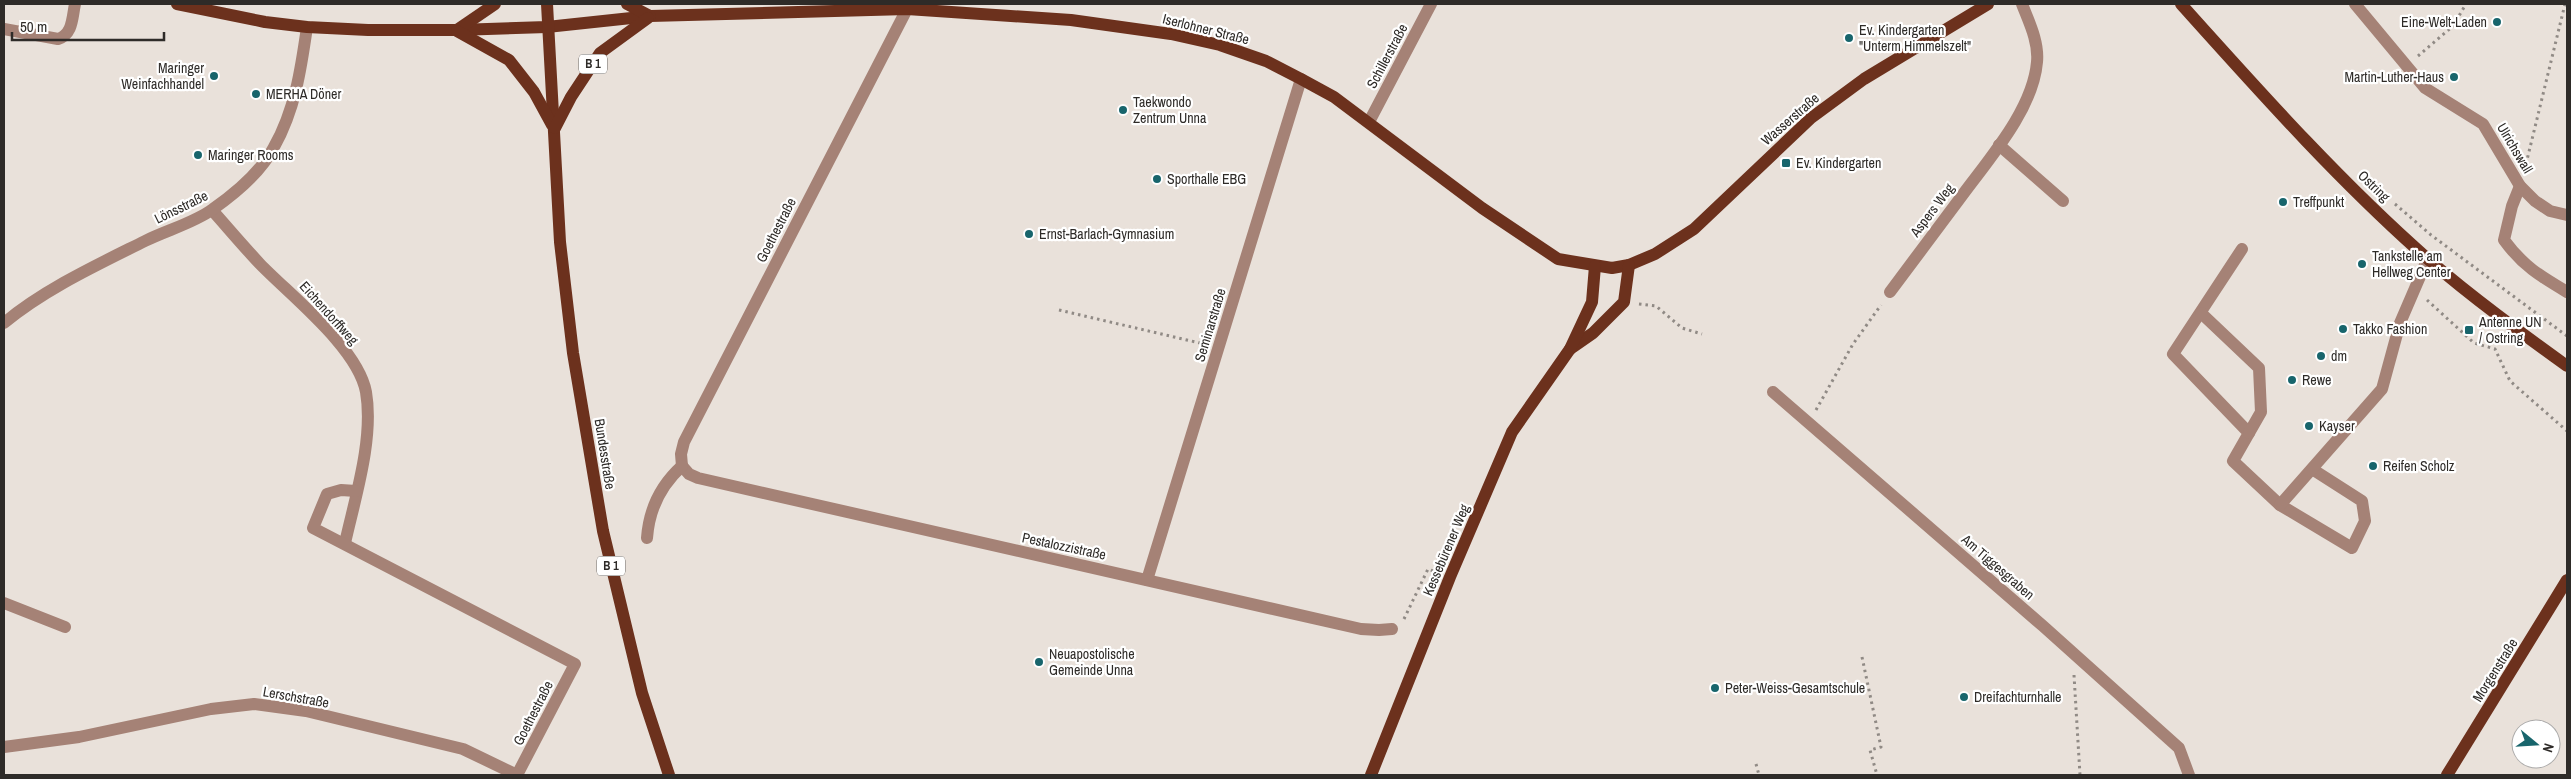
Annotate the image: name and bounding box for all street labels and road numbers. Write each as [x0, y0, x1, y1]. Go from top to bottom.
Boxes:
street label: Iserlohner Straße [1161, 10, 1251, 48]
street label: Schillerstraße [1362, 21, 1412, 91]
road number: B 1 [579, 54, 607, 74]
street label: Wasserstraße [1757, 89, 1823, 149]
street label: Ulrichswall [2493, 120, 2537, 176]
street label: Ostring [2354, 166, 2394, 206]
street label: Aspers Weg [1905, 179, 1958, 241]
street label: Lönsstraße [151, 186, 211, 228]
street label: Goethestraße [752, 195, 800, 265]
street label: Eichendorffweg [296, 277, 363, 349]
street label: Seminarstraße [1190, 286, 1230, 364]
street label: Bundesstraße [591, 417, 619, 491]
street label: Kessebürener Weg [1419, 501, 1474, 599]
street label: Pestalozzistraße [1020, 528, 1108, 564]
street label: Am Tiggesgraben [1957, 530, 2038, 604]
road number: B 1 [597, 556, 625, 576]
street label: Morgenstraße [2468, 635, 2522, 705]
street label: Goethestraße [509, 678, 557, 748]
street label: Lerschstraße [261, 682, 331, 712]

